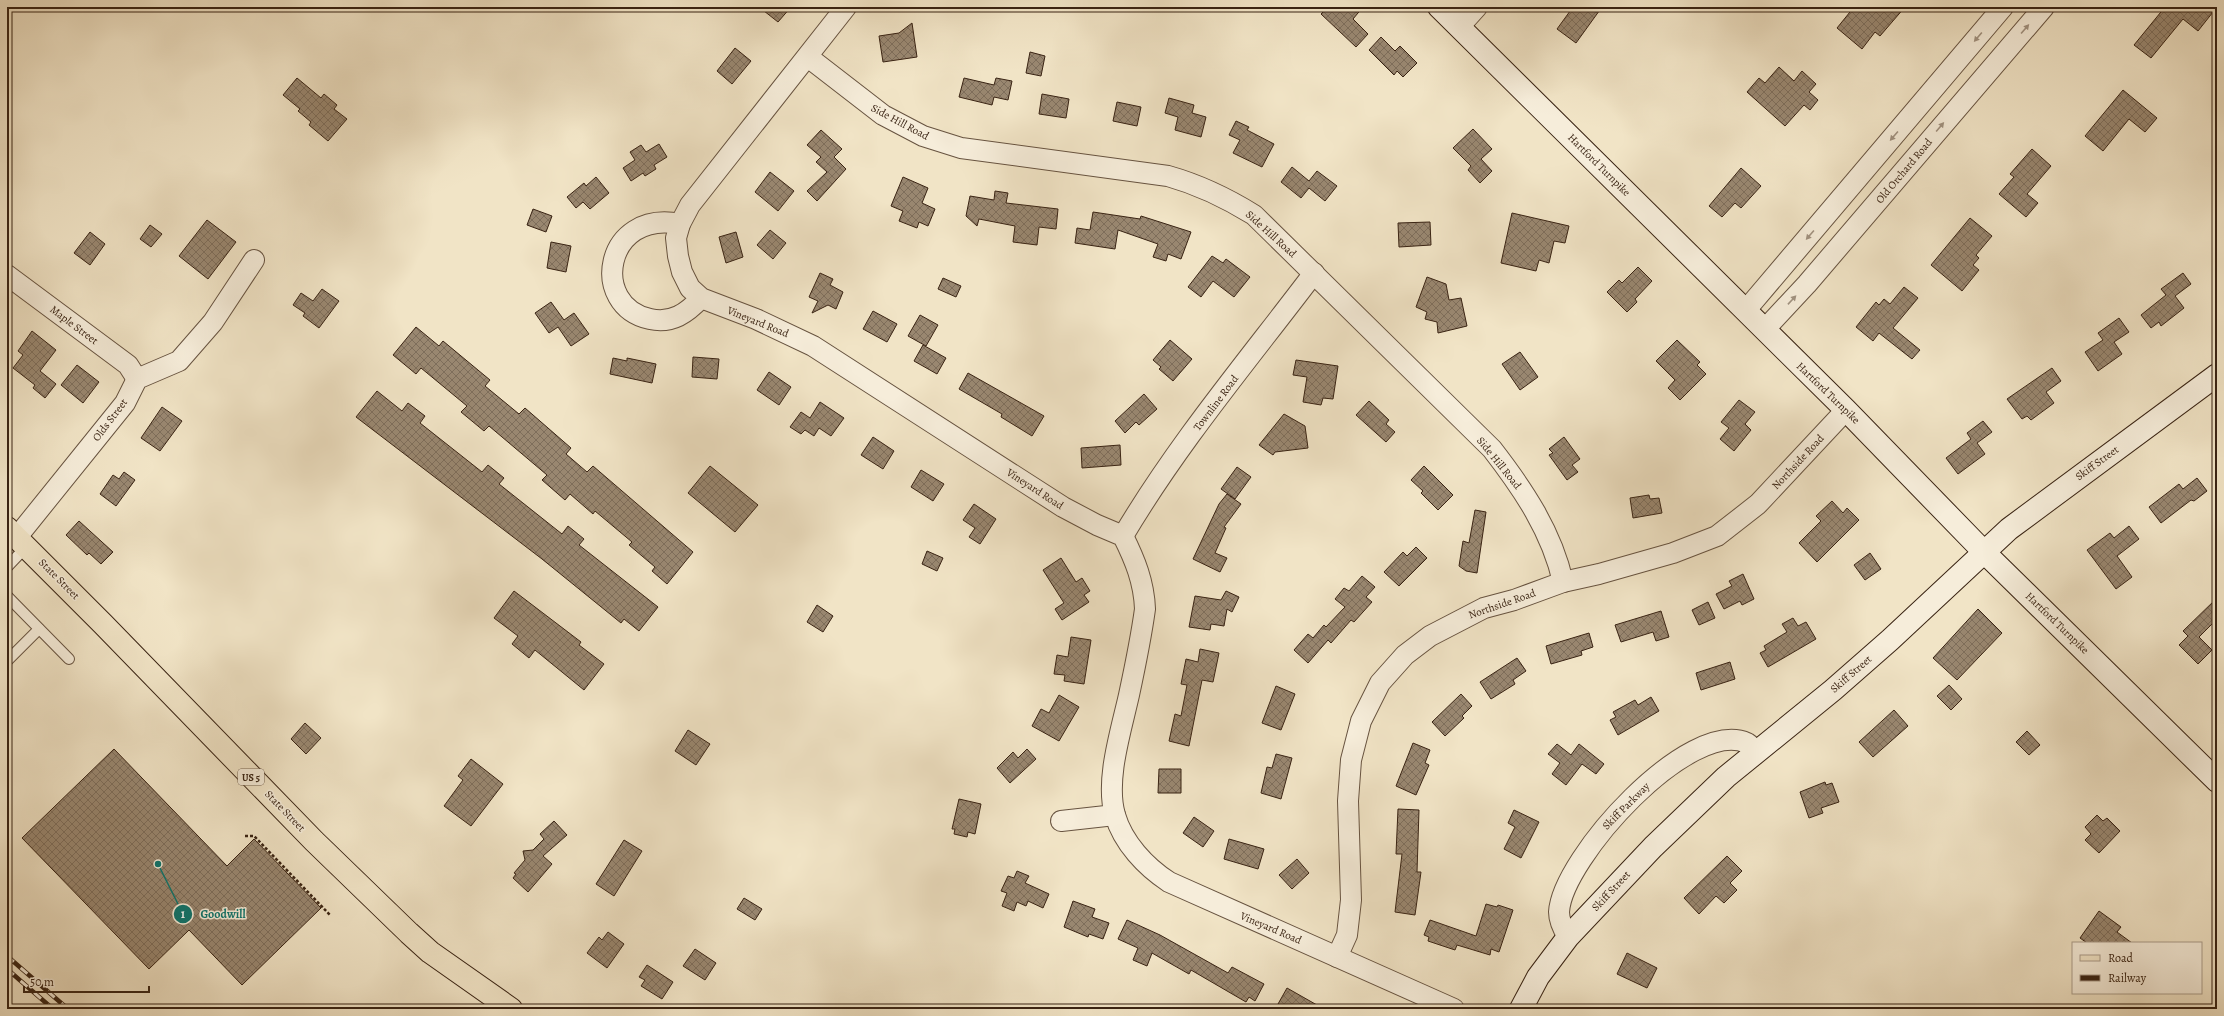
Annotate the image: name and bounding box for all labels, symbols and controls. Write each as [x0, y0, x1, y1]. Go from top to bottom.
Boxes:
one-way arrow [2020, 24, 2030, 34]
one-way arrow [1974, 32, 1983, 42]
street label: Side Hill Road [868, 100, 932, 144]
one-way arrow [1936, 122, 1945, 133]
street label: Hartford Turnpike [1564, 130, 1634, 200]
one-way arrow [1890, 131, 1899, 142]
street label: Old Orchard Road [1872, 135, 1936, 207]
street label: Side Hill Road [1242, 207, 1300, 261]
one-way arrow [1805, 230, 1814, 240]
one-way arrow [1787, 295, 1796, 305]
street label: Maple Street [47, 302, 102, 348]
street label: Vineyard Road [724, 302, 791, 341]
street label: Hartford Turnpike [1793, 359, 1863, 427]
street label: Townline Road [1190, 372, 1242, 434]
street label: Olds Street [89, 395, 131, 444]
street label: Northside Road [1769, 431, 1828, 493]
street label: Side Hill Road [1473, 434, 1525, 492]
street label: Skiff Street [2072, 442, 2122, 484]
street label: Vineyard Road [1003, 464, 1067, 513]
street label: State Street [35, 555, 83, 603]
street label: Northside Road [1466, 585, 1538, 623]
street label: Hartford Turnpike [2022, 589, 2092, 657]
street label: Skiff Street [1827, 652, 1875, 696]
road number: US 5 [238, 769, 264, 785]
street label: Skiff Parkway [1599, 779, 1653, 833]
street label: State Street [261, 787, 309, 835]
street label: Skiff Street [1588, 867, 1634, 915]
callout: Goodwill [173, 902, 254, 926]
text: 1 [181, 906, 186, 922]
text: Goodwill [200, 906, 246, 922]
street label: Vineyard Road [1237, 908, 1304, 948]
legend [2072, 942, 2202, 994]
text: Road [2108, 950, 2134, 966]
scale bar [24, 968, 149, 994]
text: Railway [2108, 970, 2147, 986]
text: 50 m [30, 974, 54, 990]

